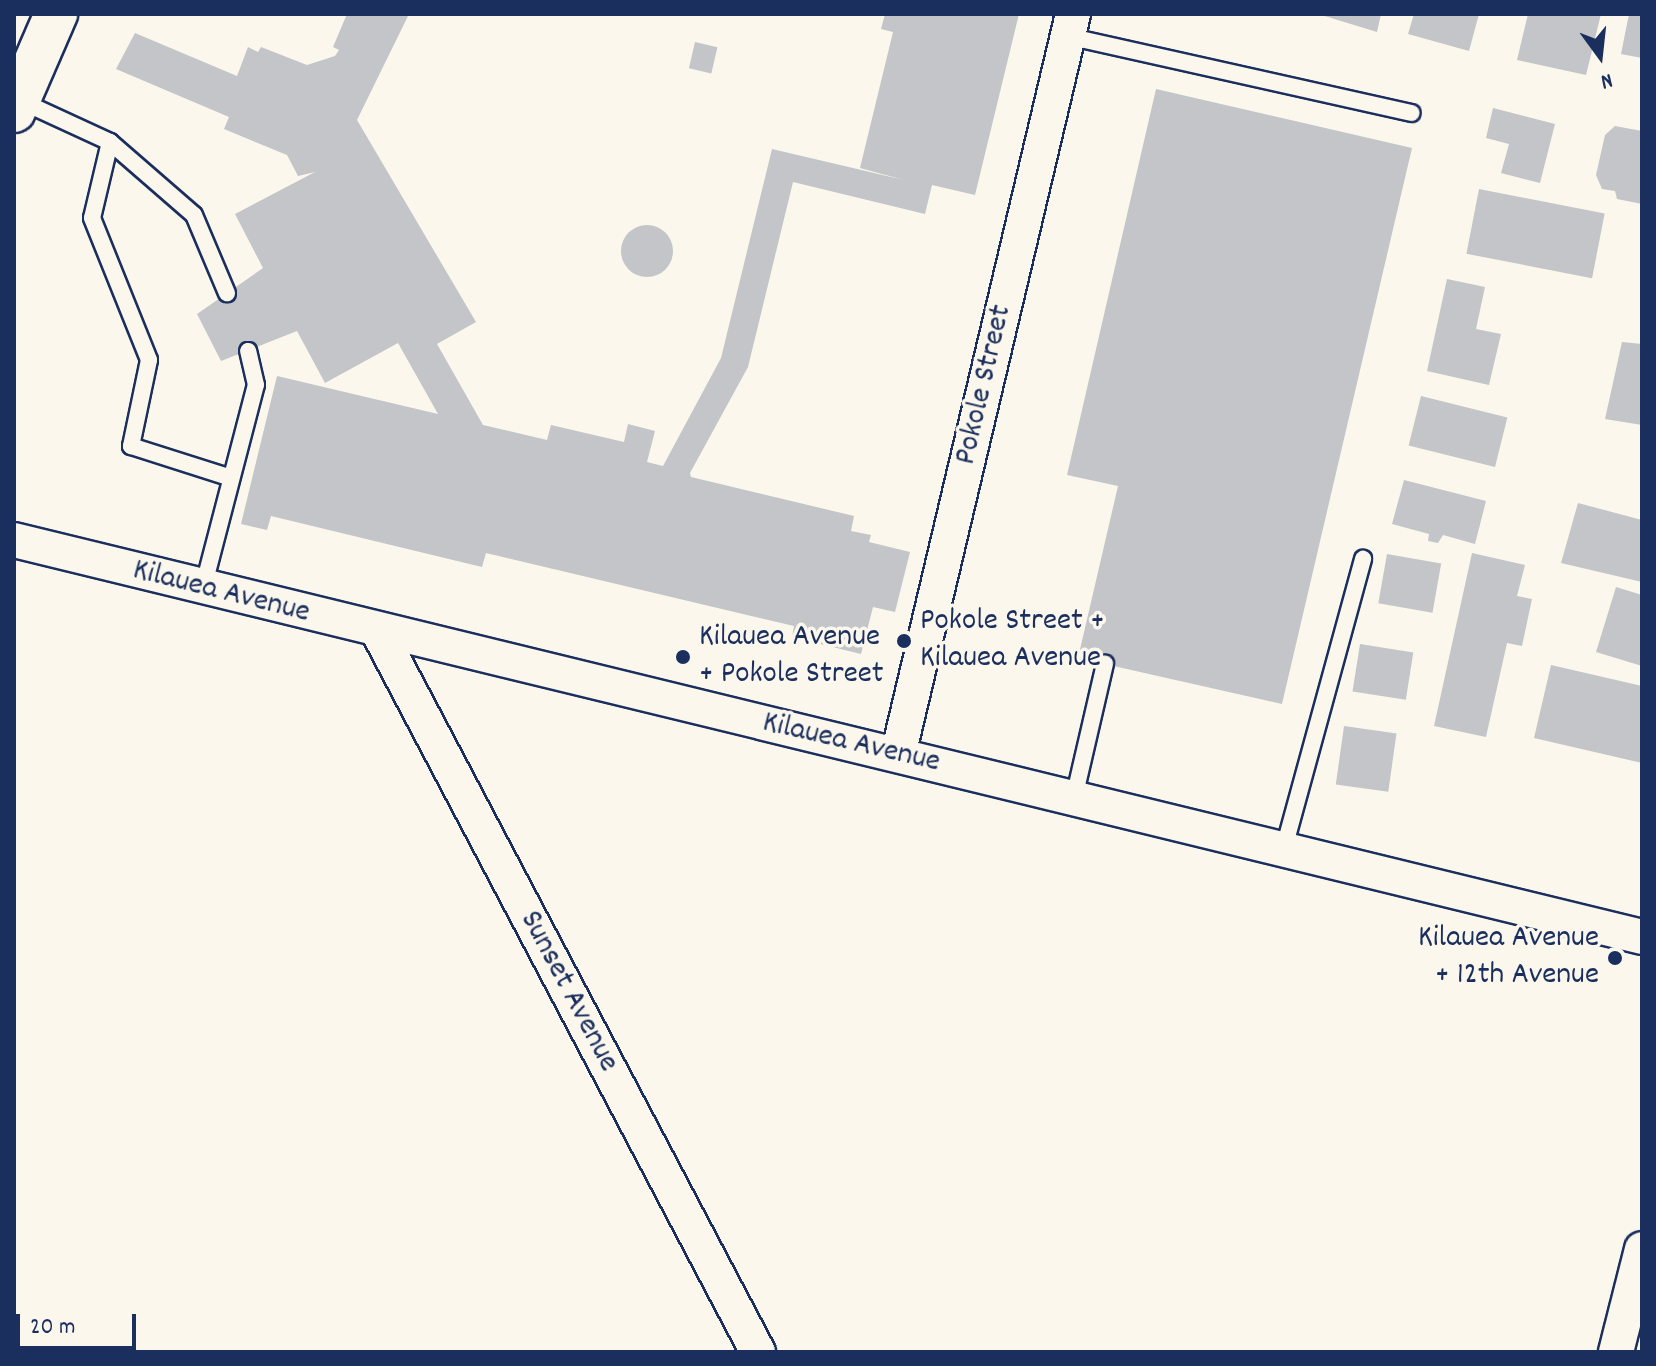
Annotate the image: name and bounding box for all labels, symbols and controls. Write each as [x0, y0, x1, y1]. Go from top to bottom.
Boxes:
north arrow [1560, 16, 1640, 96]
text: N [1597, 63, 1616, 96]
street label: Pokole Street [948, 301, 1022, 469]
street label: Kilauea Avenue [129, 552, 313, 634]
place label: Pokole Street + Kilauea Avenue [920, 604, 1105, 679]
place label: Kilauea Avenue + Pokole Street [699, 620, 884, 695]
marker: Pokole Street + Kilauea Avenue [895, 632, 913, 650]
marker: Kilauea Avenue + Pokole Street [674, 648, 692, 666]
street label: Kilauea Avenue [758, 705, 944, 783]
street label: Sunset Avenue [510, 905, 626, 1079]
place label: Kilauea Avenue + 12th Avenue [1418, 921, 1599, 996]
marker: Kilauea Avenue + 12th Avenue [1606, 949, 1624, 967]
scale bar [20, 1298, 140, 1348]
text: 20 m [30, 1311, 76, 1345]

